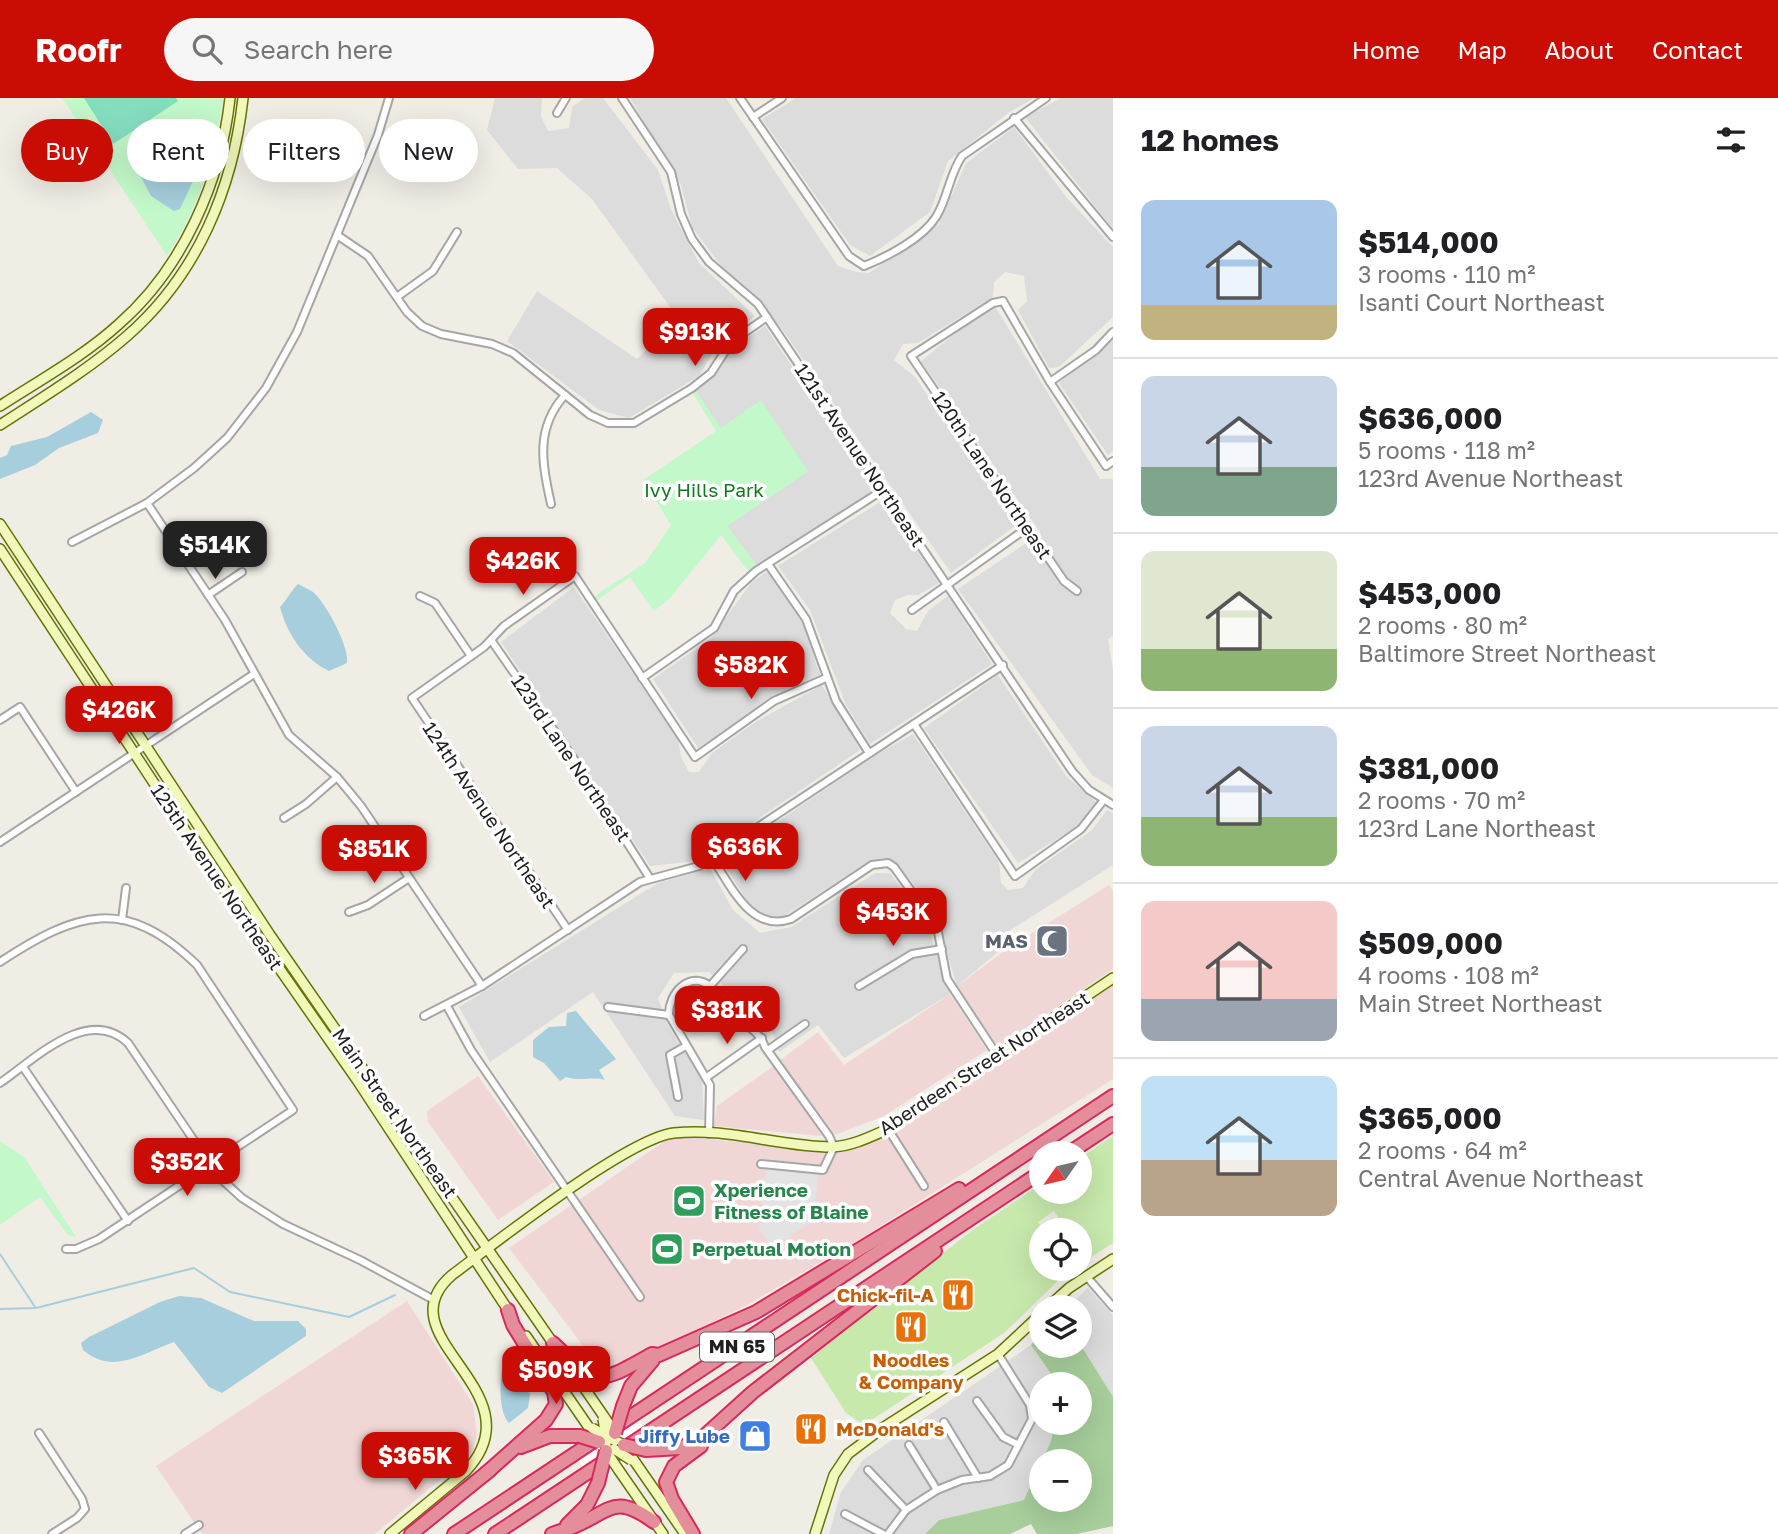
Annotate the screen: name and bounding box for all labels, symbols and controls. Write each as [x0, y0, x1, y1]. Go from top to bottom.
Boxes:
search box [164, 18, 654, 81]
text: Roofr [35, 30, 122, 69]
icon: search [188, 30, 226, 68]
text: Search here [244, 34, 393, 65]
text: Home [1352, 35, 1420, 64]
text: Map [1458, 35, 1507, 64]
text: About [1545, 35, 1614, 64]
text: Contact [1652, 35, 1743, 64]
chip: Buy [21, 119, 113, 182]
chip: Rent [127, 119, 229, 182]
chip: Filters [243, 119, 365, 182]
chip: New [379, 119, 478, 182]
icon: filters [1712, 121, 1750, 159]
text: 12 homes [1141, 122, 1279, 158]
text: $514,000 [1358, 224, 1499, 260]
icon: home [1197, 228, 1281, 312]
text: 3 rooms · 110 m² [1358, 260, 1535, 288]
text: Isanti Court Northeast [1358, 288, 1605, 316]
pin: $913K [646, 308, 744, 368]
text: $913K [659, 317, 731, 345]
street label: 121st Avenue Northeast [790, 359, 930, 551]
street label: 120th Lane Northeast [928, 386, 1057, 563]
text: $636,000 [1358, 400, 1503, 436]
icon: home [1197, 404, 1281, 488]
text: 5 rooms · 118 m² [1358, 436, 1535, 464]
text: 123rd Avenue Northeast [1358, 464, 1623, 492]
park label: Ivy Hills Park [644, 478, 764, 501]
pin: $514K [166, 522, 264, 581]
text: $514K [179, 530, 251, 558]
pin: $426K [474, 538, 572, 597]
text: $426K [485, 546, 561, 574]
text: $453,000 [1358, 575, 1502, 611]
icon: home [1197, 579, 1281, 663]
text: 2 rooms · 80 m² [1358, 611, 1527, 639]
text: Baltimore Street Northeast [1358, 639, 1656, 667]
pin: $582K [702, 642, 800, 701]
text: $582K [714, 650, 788, 678]
street label: 123rd Lane Northeast [507, 670, 636, 846]
pin: $426K [70, 686, 168, 746]
text: $426K [81, 695, 157, 723]
street label: 124th Avenue Northeast [418, 717, 560, 912]
text: $381,000 [1358, 750, 1499, 786]
icon: home [1197, 754, 1281, 838]
street label: 125th Avenue Northeast [147, 779, 288, 974]
text: 2 rooms · 70 m² [1358, 786, 1525, 814]
text: 123rd Lane Northeast [1358, 814, 1596, 842]
pin: $636K [696, 824, 794, 883]
pin: $851K [325, 826, 423, 885]
text: $636K [707, 832, 783, 860]
text: $851K [338, 834, 410, 862]
pin: $453K [844, 888, 942, 948]
text: $453K [856, 897, 930, 925]
mosque icon: MAS [1033, 922, 1071, 960]
text: $509,000 [1358, 925, 1503, 961]
place label: MAS [985, 929, 1028, 952]
icon: home [1197, 929, 1281, 1013]
text: 4 rooms · 108 m² [1358, 961, 1539, 989]
pin: $381K [678, 986, 776, 1046]
street label: Aberdeen Street Northeast [874, 986, 1093, 1139]
text: Main Street Northeast [1358, 989, 1602, 1017]
text: $381K [691, 995, 763, 1023]
street label: Main Street Northeast [328, 1023, 463, 1202]
text: $365,000 [1358, 1100, 1502, 1136]
icon: home [1197, 1104, 1281, 1188]
text: 2 rooms · 64 m² [1358, 1136, 1527, 1164]
pin: $352K [138, 1138, 236, 1198]
north arrow [1029, 1141, 1092, 1204]
map controls [1029, 1141, 1092, 1512]
text: $352K [150, 1147, 224, 1175]
text: Central Avenue Northeast [1358, 1164, 1644, 1192]
place label: Xperience Fitness of Blaine [714, 1178, 869, 1223]
sports icon: Xperience Fitness of Blaine [670, 1182, 708, 1220]
button: locate [1029, 1218, 1092, 1281]
sports icon: Perpetual Motion [648, 1230, 686, 1268]
place label: Perpetual Motion [692, 1237, 851, 1260]
restaurant icon: Chick-fil-A [939, 1276, 977, 1314]
place label: Chick-fil-A [837, 1283, 935, 1306]
button: layers [1029, 1295, 1092, 1358]
restaurant icon: Noodles & Company [892, 1308, 930, 1346]
road number: MN 65 [700, 1332, 774, 1362]
pin: $509K [507, 1346, 605, 1406]
place label: Noodles & Company [858, 1348, 964, 1393]
text: $509K [518, 1355, 594, 1383]
button: + [1029, 1372, 1092, 1435]
restaurant icon: McDonald's [792, 1410, 830, 1448]
shop icon: Jiffy Lube [736, 1417, 774, 1455]
place label: McDonald's [836, 1417, 945, 1440]
place label: Jiffy Lube [638, 1424, 730, 1447]
pin: $365K [366, 1432, 464, 1492]
text: $365K [378, 1441, 452, 1469]
button: − [1029, 1449, 1092, 1512]

